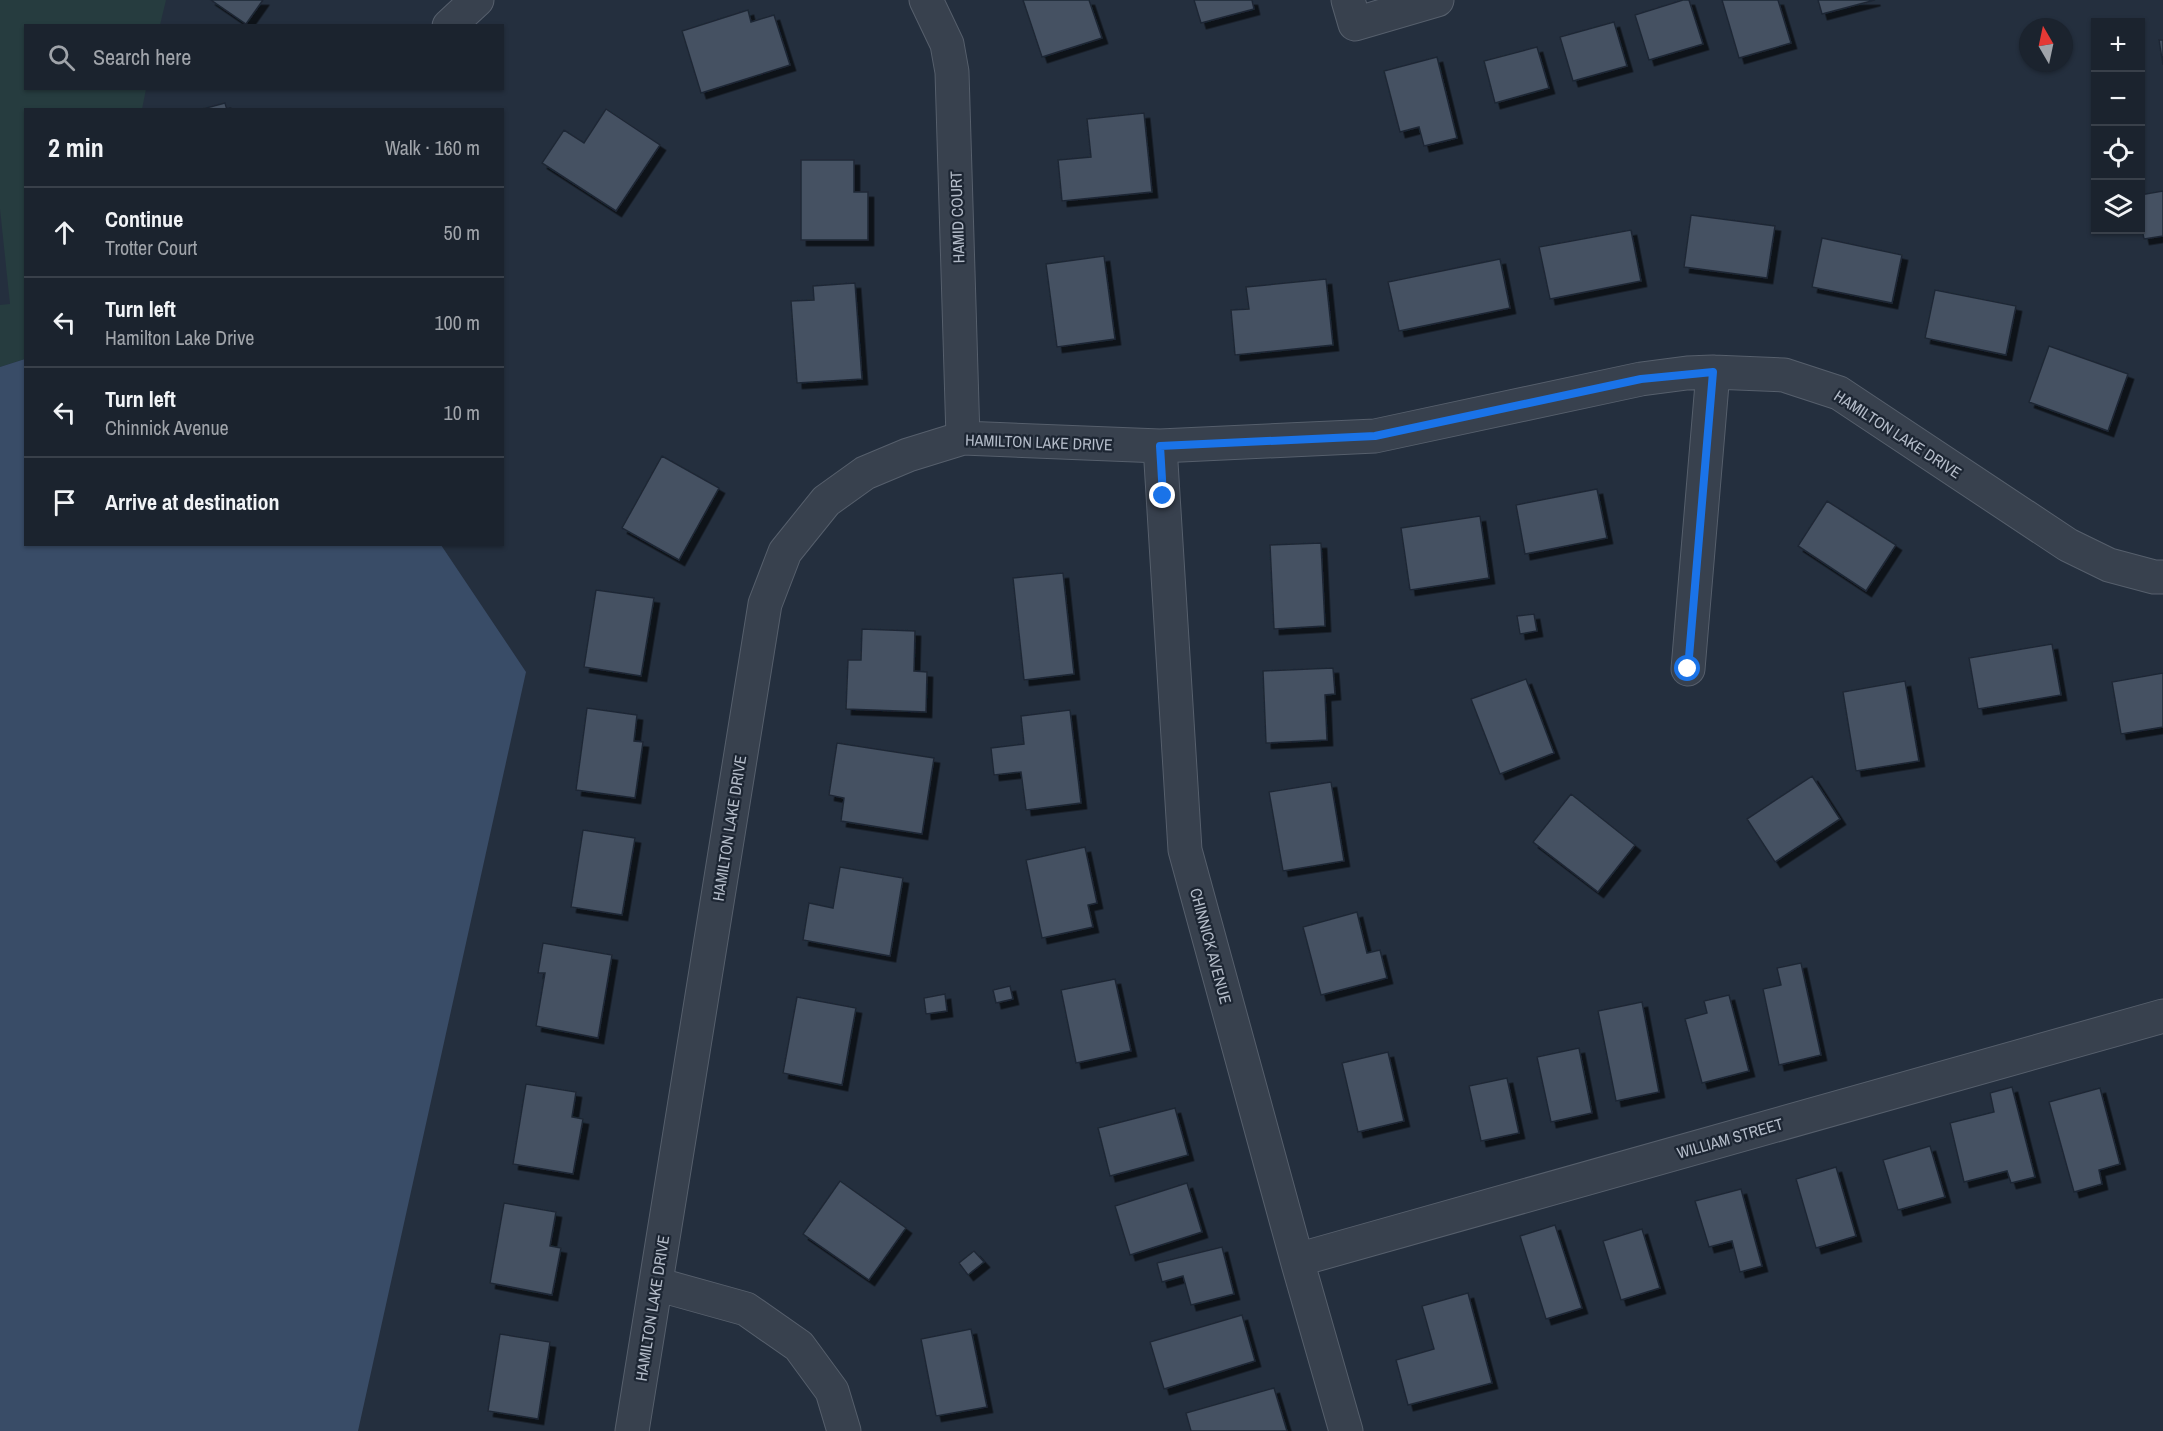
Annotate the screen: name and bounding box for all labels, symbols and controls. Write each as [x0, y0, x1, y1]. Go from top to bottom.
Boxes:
north arrow [2019, 18, 2073, 72]
map controls [2091, 18, 2145, 234]
button: + [2091, 18, 2145, 72]
search box [24, 24, 504, 90]
icon: search [45, 41, 78, 74]
text: Search here [93, 42, 191, 72]
button: − [2091, 72, 2145, 126]
button: locate [2091, 126, 2145, 180]
text: 2 min [48, 130, 104, 165]
text: Walk · 160 m [385, 134, 480, 161]
street label: HAMID COURT [944, 170, 970, 264]
button: layers [2091, 180, 2145, 234]
text: Continue [105, 204, 183, 234]
icon: ahead [48, 216, 81, 249]
text: 50 m [444, 219, 480, 246]
text: Trotter Court [105, 234, 197, 261]
text: Turn left [105, 294, 176, 324]
icon: left [48, 306, 81, 339]
text: 100 m [434, 309, 480, 336]
text: Hamilton Lake Drive [105, 324, 254, 351]
text: Turn left [105, 384, 176, 414]
street label: HAMILTON LAKE DRIVE [1830, 385, 1966, 483]
icon: left [48, 396, 81, 429]
text: 10 m [444, 399, 480, 426]
text: Chinnick Avenue [105, 414, 229, 441]
street label: HAMILTON LAKE DRIVE [965, 428, 1113, 456]
route end [1149, 482, 1175, 508]
icon: arrive [48, 486, 81, 519]
text: Arrive at destination [105, 487, 279, 517]
route start [1674, 655, 1700, 681]
street label: HAMILTON LAKE DRIVE [707, 753, 751, 903]
street label: CHINNICK AVENUE [1185, 886, 1237, 1006]
street label: WILLIAM STREET [1674, 1112, 1786, 1164]
street label: HAMILTON LAKE DRIVE [630, 1233, 674, 1383]

